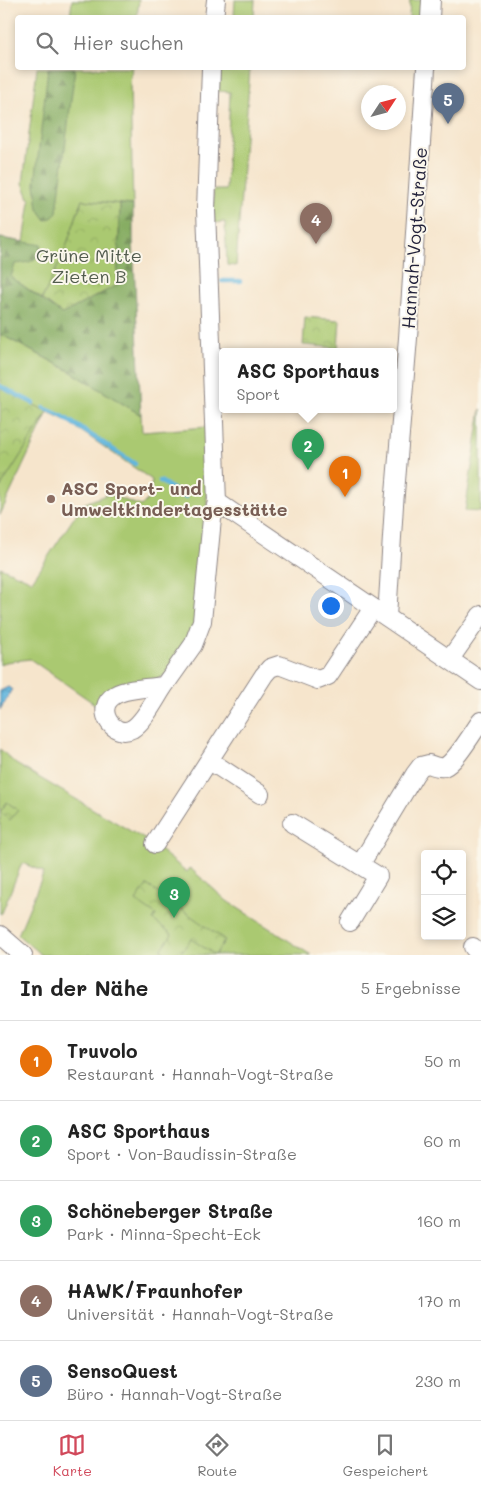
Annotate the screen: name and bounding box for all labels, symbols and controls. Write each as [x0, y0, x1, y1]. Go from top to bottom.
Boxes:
search box [15, 15, 466, 70]
icon: search [33, 29, 61, 57]
text: Hier suchen [73, 30, 184, 55]
pin: 5 [432, 83, 464, 124]
north arrow [361, 85, 406, 130]
street label: Hannah-Vogt-Straße [396, 146, 432, 330]
pin: 4 [300, 203, 332, 244]
park label: Grüne Mitte Zieten B [36, 243, 142, 288]
popup [219, 348, 397, 413]
text: ASC Sporthaus [237, 358, 379, 383]
text: Sport [237, 383, 280, 404]
pin: 2 [292, 429, 324, 470]
pin: 1 [329, 456, 361, 497]
place label: ASC Sport- und Umweltkindertagesstätte [61, 476, 288, 521]
marker: ASC Sport- und Umweltkindertagesstätte [45, 493, 57, 505]
your location [318, 593, 344, 619]
map controls [421, 850, 466, 940]
button: locate [421, 850, 466, 895]
pin: 3 [158, 877, 190, 918]
button: layers [421, 895, 466, 940]
text: In der Nähe [20, 974, 148, 1001]
text: 5 Ergebnisse [361, 977, 461, 998]
text: Truvolo [67, 1038, 138, 1063]
text: 1 [32, 1050, 40, 1071]
text: 50 m [424, 1050, 461, 1071]
text: Restaurant · Hannah-Vogt-Straße [67, 1063, 334, 1084]
text: ASC Sporthaus [67, 1118, 210, 1143]
text: 2 [32, 1130, 40, 1151]
text: 60 m [424, 1130, 461, 1151]
text: Sport · Von-Baudissin-Straße [67, 1143, 297, 1164]
text: Schöneberger Straße [67, 1198, 273, 1223]
text: 3 [31, 1210, 41, 1231]
text: 160 m [416, 1210, 461, 1231]
text: Park · Minna-Specht-Eck [67, 1223, 261, 1244]
text: HAWK/Fraunhofer [67, 1278, 243, 1303]
text: 4 [31, 1290, 41, 1311]
text: 170 m [417, 1290, 461, 1311]
text: Universität · Hannah-Vogt-Straße [67, 1303, 334, 1324]
text: SensoQuest [67, 1358, 178, 1383]
text: 5 [31, 1370, 41, 1391]
text: 230 m [415, 1370, 461, 1391]
text: Büro · Hannah-Vogt-Straße [67, 1383, 282, 1404]
tab: Karte [53, 1431, 92, 1480]
tab: Route [197, 1431, 237, 1480]
tab: Gespeichert [343, 1431, 428, 1480]

